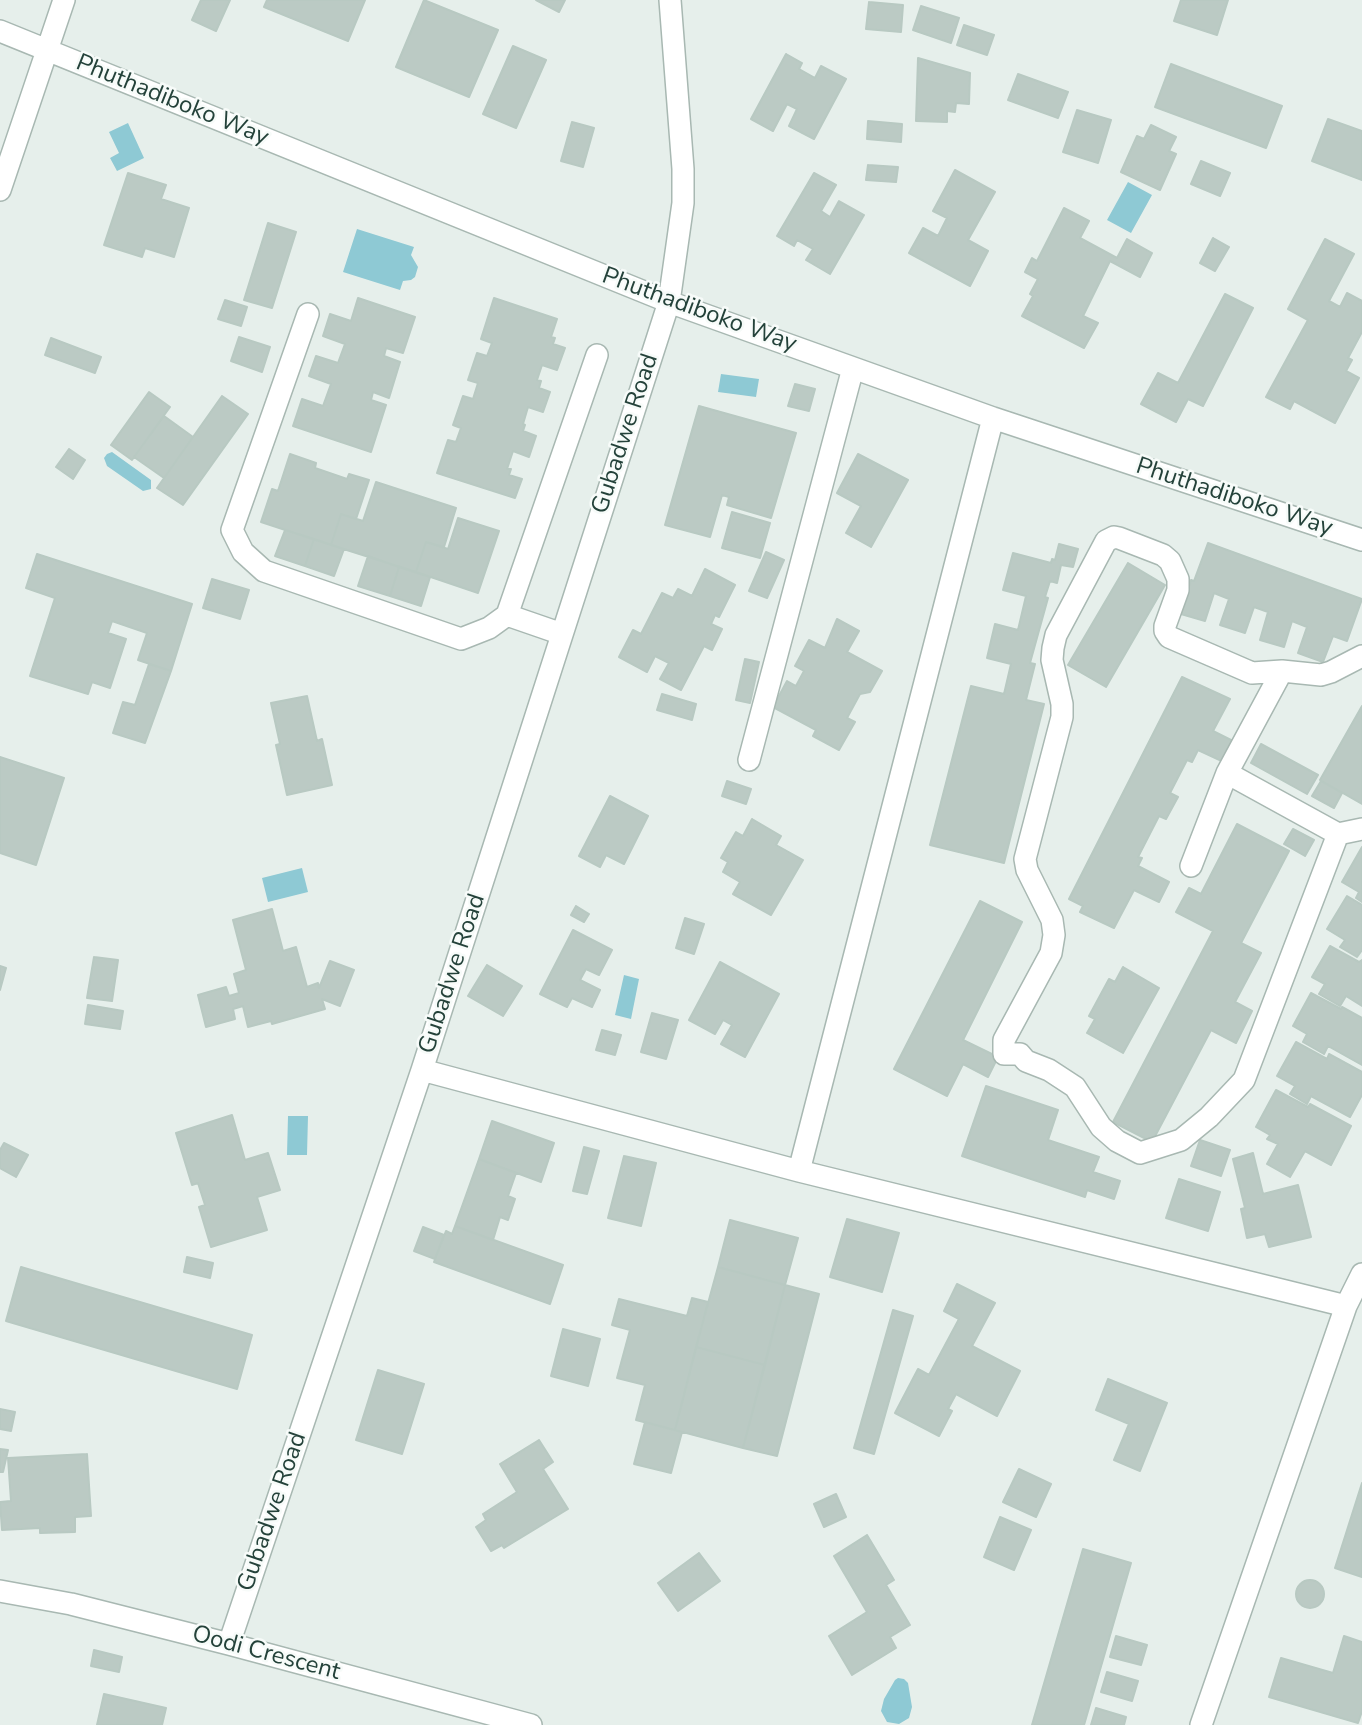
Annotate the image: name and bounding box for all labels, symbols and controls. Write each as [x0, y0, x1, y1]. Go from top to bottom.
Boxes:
street label: Phuthadiboko Way [72, 49, 272, 153]
street label: Phuthadiboko Way [598, 262, 800, 360]
street label: Gubadwe Road [587, 350, 665, 518]
street label: Phuthadiboko Way [1132, 453, 1336, 543]
street label: Gubadwe Road [414, 890, 492, 1058]
street label: Gubadwe Road [232, 1429, 314, 1595]
street label: Oodi Crescent [189, 1620, 343, 1688]

